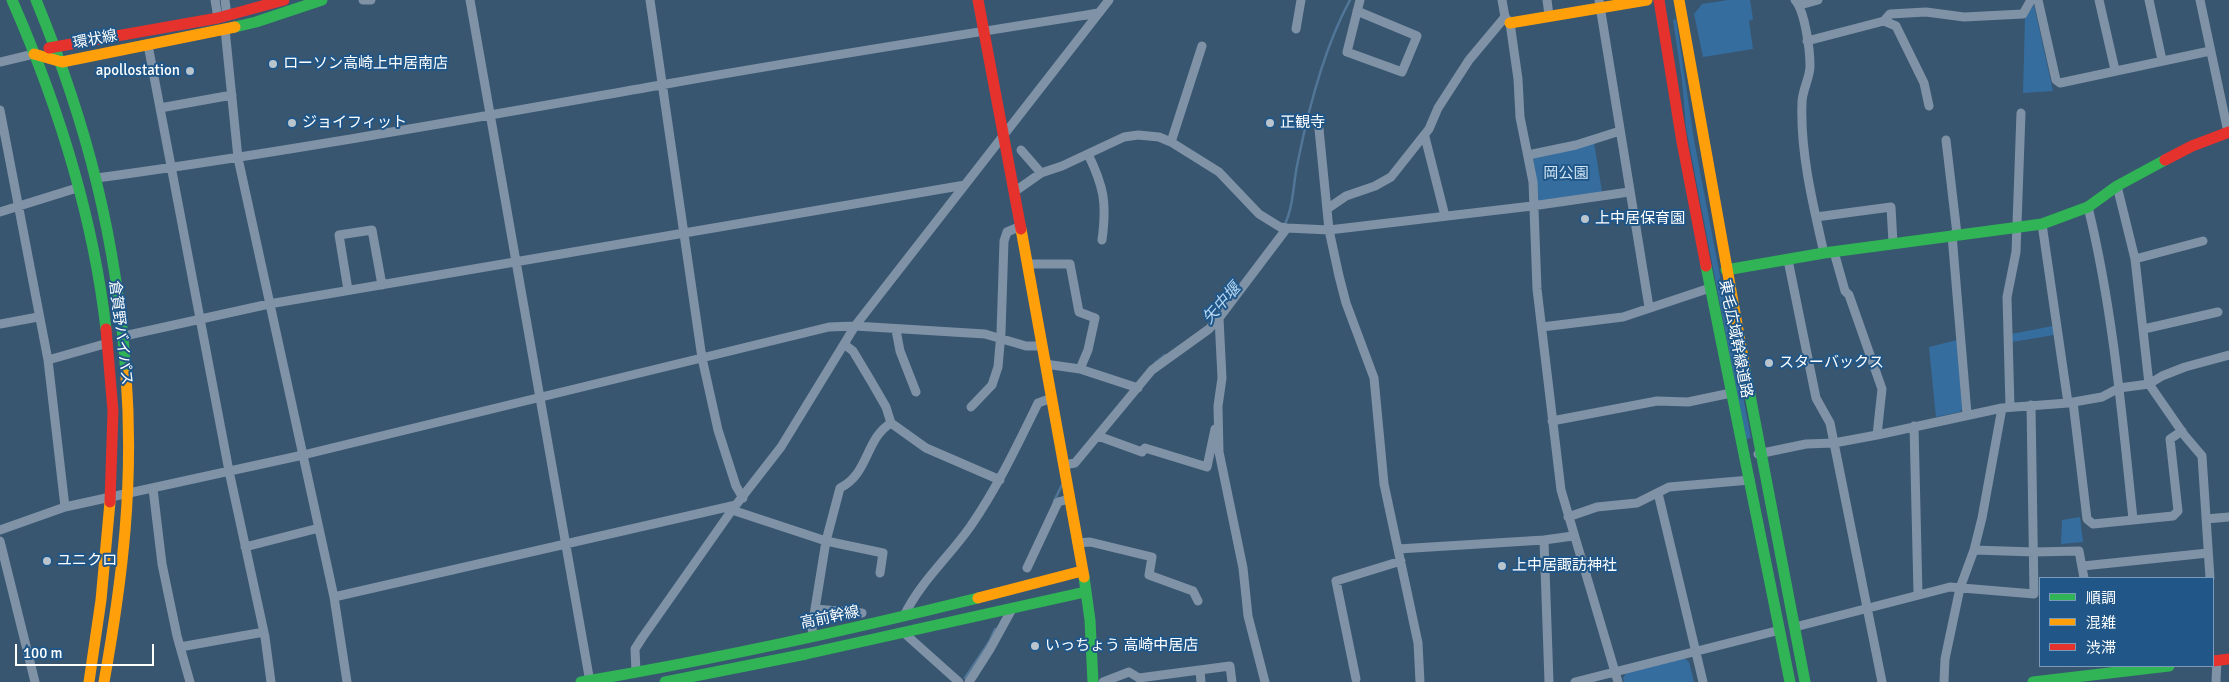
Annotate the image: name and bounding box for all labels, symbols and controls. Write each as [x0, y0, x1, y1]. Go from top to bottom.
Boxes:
street label: 環状線 [71, 27, 119, 53]
place label: ローソン高崎上中居南店 [283, 55, 448, 73]
marker: ローソン高崎上中居南店 [267, 58, 279, 70]
place label: apollostation [96, 62, 180, 80]
marker: apollostation [184, 65, 196, 77]
place label: ジョイフィット [302, 114, 407, 132]
place label: 正観寺 [1280, 114, 1325, 132]
marker: ジョイフィット [286, 117, 298, 129]
marker: 正観寺 [1264, 117, 1276, 129]
park label: 岡公園 [1544, 165, 1588, 183]
place label: 上中居保育園 [1595, 210, 1685, 228]
marker: 上中居保育園 [1579, 213, 1591, 225]
street label: 東毛広域幹線道路 [1715, 278, 1755, 400]
street label: 倉賀野バイパス [105, 280, 135, 386]
water label: 矢中堰 [1199, 280, 1245, 328]
place label: スターバックス [1779, 354, 1884, 372]
marker: スターバックス [1763, 357, 1775, 369]
place label: ユニクロ [57, 552, 117, 570]
marker: ユニクロ [41, 555, 53, 567]
place label: 上中居諏訪神社 [1512, 557, 1617, 575]
marker: 上中居諏訪神社 [1496, 560, 1508, 572]
legend [2039, 577, 2214, 667]
text: 順調 [2086, 589, 2116, 607]
street label: 高前幹線 [799, 603, 861, 633]
text: 混雑 [2086, 614, 2116, 632]
scale bar [18, 634, 156, 666]
place label: いっちょう 高崎中居店 [1045, 637, 1198, 655]
text: 渋滞 [2086, 639, 2116, 657]
marker: いっちょう 高崎中居店 [1029, 640, 1041, 652]
text: 100 m [23, 644, 63, 662]

